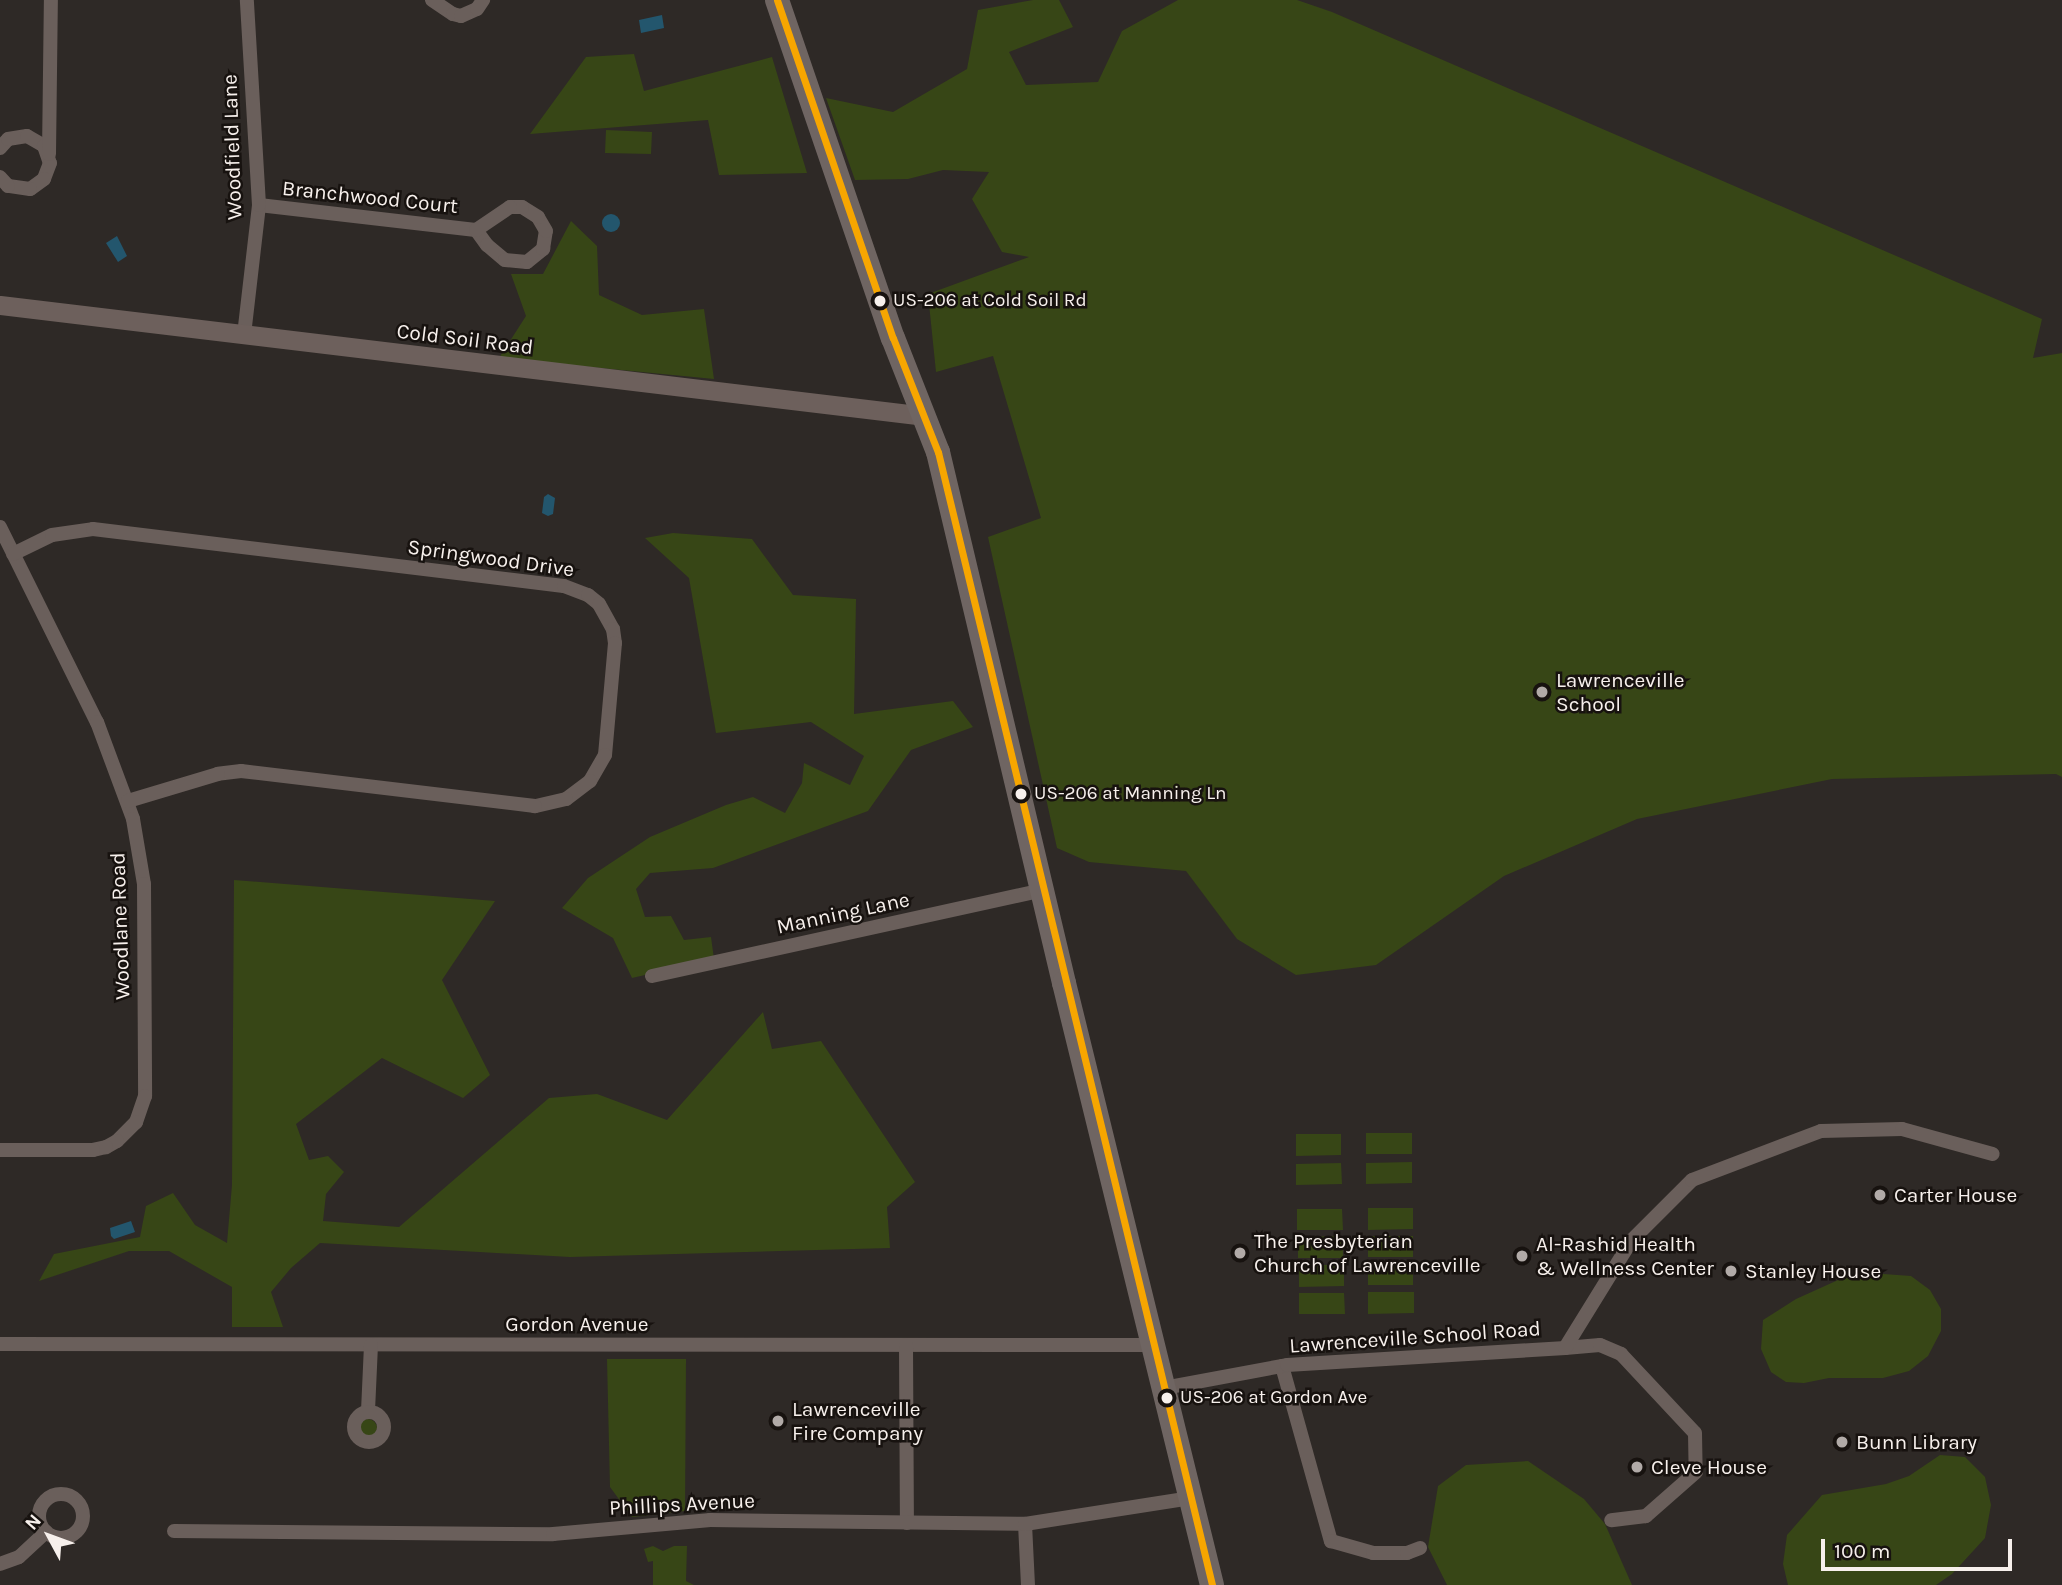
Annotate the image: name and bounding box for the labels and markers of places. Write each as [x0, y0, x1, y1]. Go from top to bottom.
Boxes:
place label: US-206 at Cold Soil Rd [893, 290, 1087, 312]
marker: US-206 at Cold Soil Rd [873, 294, 887, 308]
place label: Lawrenceville School [1556, 667, 1685, 717]
marker: Lawrenceville School [1534, 684, 1550, 700]
place label: US-206 at Manning Ln [1034, 783, 1226, 805]
marker: US-206 at Manning Ln [1014, 787, 1028, 801]
place label: Carter House [1894, 1182, 2017, 1208]
marker: Carter House [1872, 1187, 1888, 1203]
place label: The Presbyterian Church of Lawrenceville [1254, 1228, 1481, 1278]
place label: Al-Rashid Health & Wellness Center [1536, 1231, 1714, 1281]
marker: The Presbyterian Church of Lawrenceville [1232, 1245, 1248, 1261]
marker: Al-Rashid Health & Wellness Center [1514, 1248, 1530, 1264]
place label: Stanley House [1745, 1258, 1881, 1284]
marker: Stanley House [1723, 1263, 1739, 1279]
place label: US-206 at Gordon Ave [1180, 1387, 1367, 1409]
marker: US-206 at Gordon Ave [1160, 1391, 1174, 1405]
place label: Lawrenceville Fire Company [792, 1396, 923, 1446]
marker: Lawrenceville Fire Company [770, 1413, 786, 1429]
place label: Bunn Library [1856, 1429, 1977, 1455]
marker: Bunn Library [1834, 1434, 1850, 1450]
place label: Cleve House [1651, 1454, 1767, 1480]
marker: Cleve House [1629, 1459, 1645, 1475]

